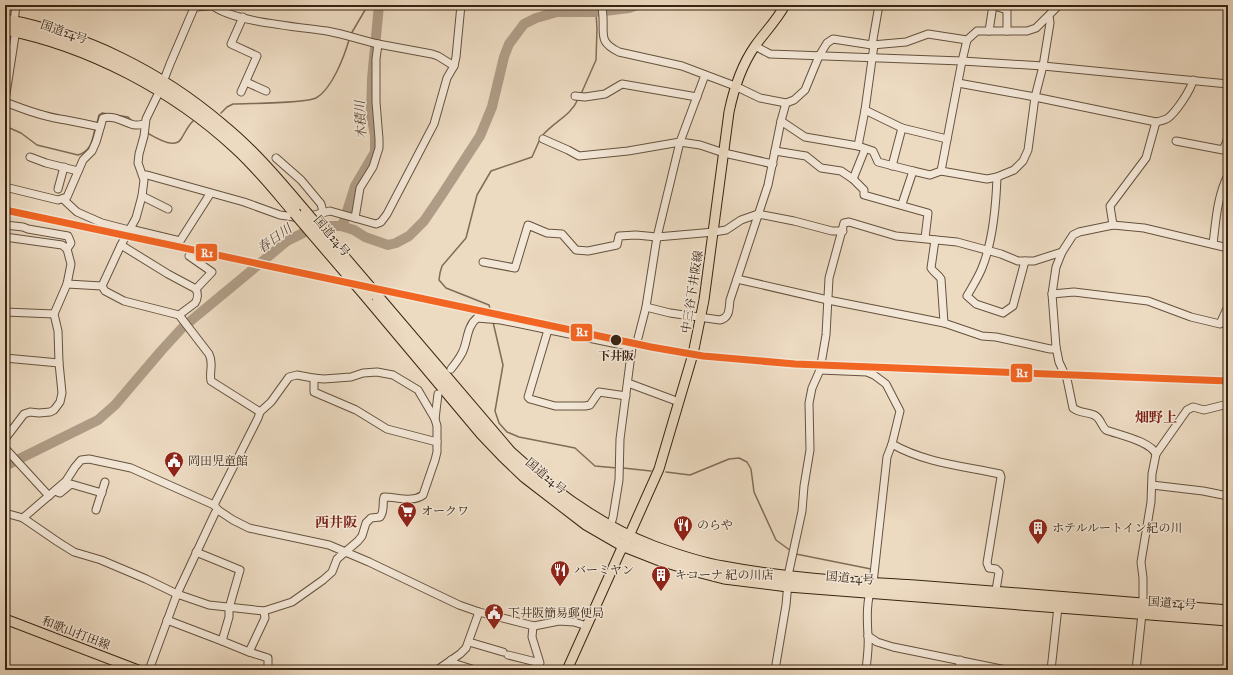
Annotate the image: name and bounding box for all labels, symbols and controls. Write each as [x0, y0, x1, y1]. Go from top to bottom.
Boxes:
street label: 国道24号 [39, 17, 89, 47]
water label: 木積川 [352, 98, 370, 140]
street label: 国道24号 [311, 213, 353, 259]
water label: 春日川 [254, 220, 297, 257]
line badge: R1 [195, 243, 218, 262]
text: R1 [201, 247, 214, 260]
street label: 中三谷下井阪線 [679, 249, 705, 335]
line badge: R1 [570, 323, 593, 342]
text: R1 [576, 326, 589, 339]
marker: 下井阪 [609, 333, 623, 347]
place label: 下井阪 [598, 349, 634, 363]
line badge: R1 [1010, 363, 1033, 383]
text: R1 [1016, 367, 1029, 380]
district label: 畑野上 [1135, 409, 1177, 426]
public building icon: 岡田児童館 [163, 450, 185, 478]
place label: 岡田児童館 [188, 454, 248, 468]
street label: 国道24号 [523, 455, 569, 497]
supermarket icon: オークワ [396, 500, 418, 528]
place label: オークワ [421, 504, 469, 518]
district label: 西井阪 [315, 514, 358, 531]
restaurant icon: のらや [672, 514, 694, 542]
building icon: ホテルルートイン紀の川 [1027, 517, 1049, 545]
place label: のらや [697, 518, 733, 532]
place label: ホテルルートイン紀の川 [1052, 521, 1183, 535]
restaurant icon: バーミヤン [549, 559, 571, 587]
place label: バーミヤン [574, 563, 634, 577]
building icon: キコーナ 紀の川店 [650, 564, 672, 592]
place label: キコーナ 紀の川店 [675, 568, 774, 582]
street label: 国道24号 [825, 569, 875, 587]
street label: 国道24号 [1147, 594, 1197, 612]
public building icon: 下井阪簡易郵便局 [483, 602, 505, 630]
place label: 下井阪簡易郵便局 [508, 606, 604, 620]
street label: 和歌山打田線 [40, 614, 112, 652]

